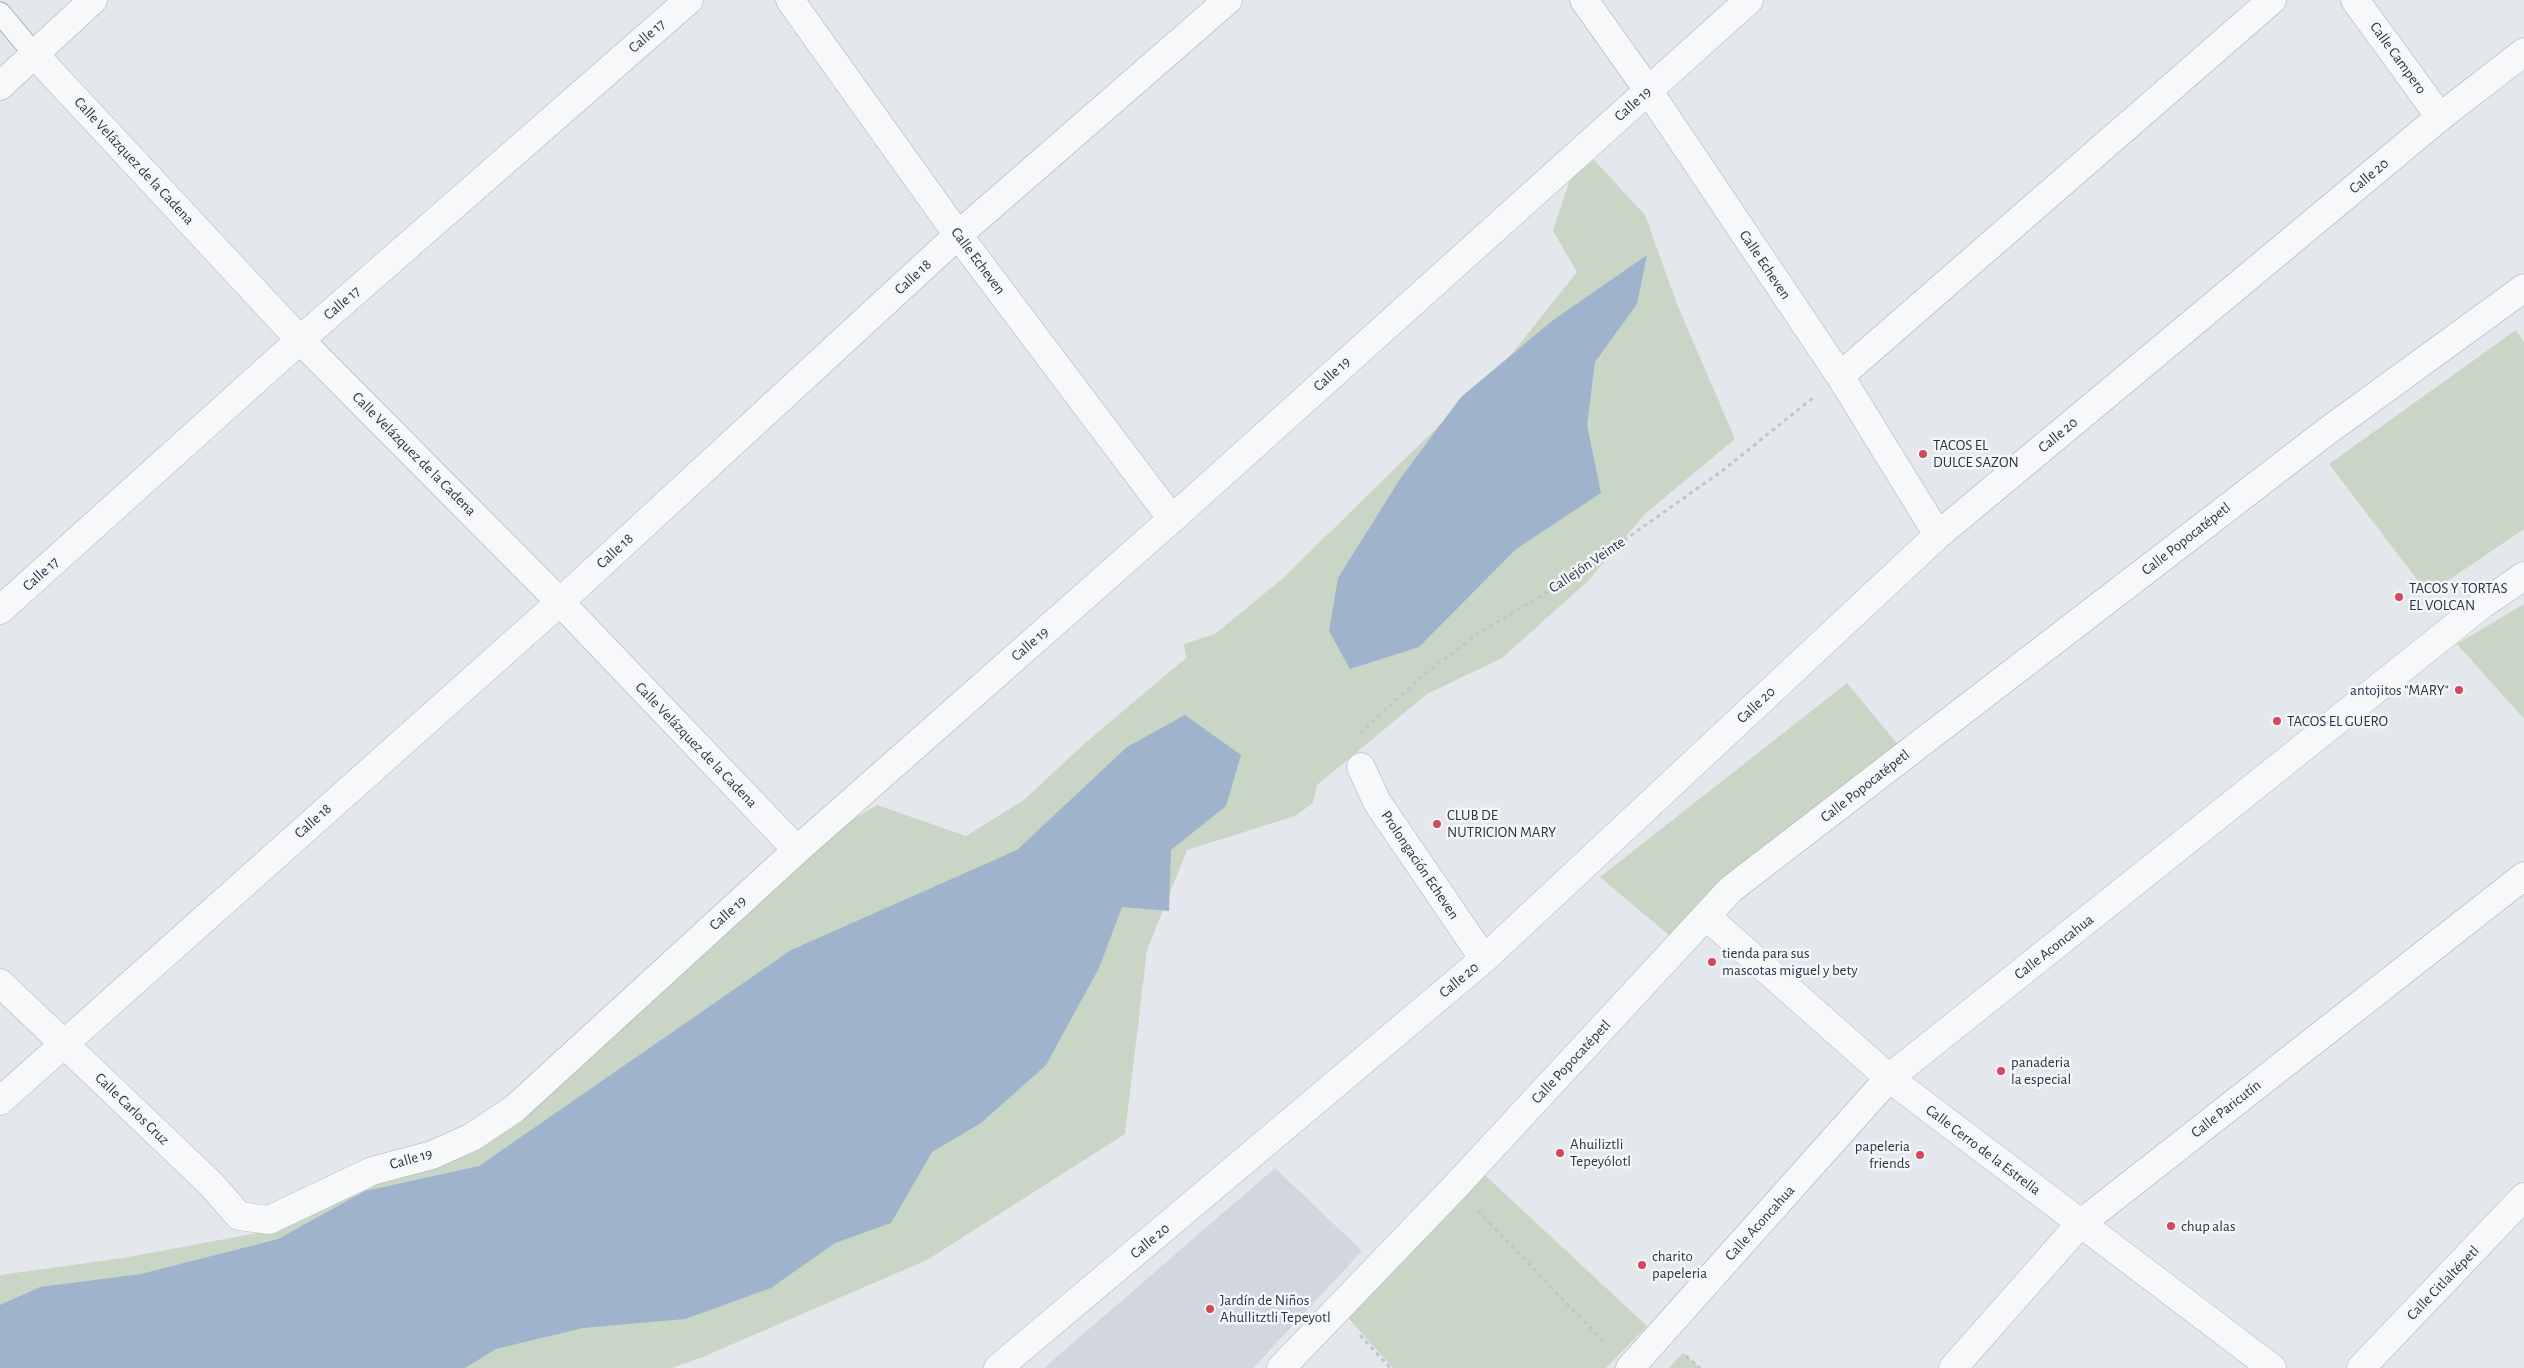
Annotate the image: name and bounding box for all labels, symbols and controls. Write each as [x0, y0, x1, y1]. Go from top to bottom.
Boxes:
street label: Calle 17 [625, 15, 669, 57]
street label: Calle Campero [2366, 18, 2430, 98]
street label: Calle 19 [1611, 83, 1655, 125]
street label: Calle Velázquez de la Cadena [70, 93, 198, 229]
street label: Calle 20 [2345, 154, 2393, 198]
street label: Calle Echeven [947, 224, 1009, 298]
street label: Calle Echeven [1735, 227, 1795, 303]
street label: Calle 18 [891, 255, 935, 299]
street label: Calle 17 [320, 282, 364, 324]
street label: Calle 19 [1310, 353, 1354, 395]
street label: Calle Velázquez de la Cadena [348, 388, 480, 520]
street label: Calle 20 [2034, 413, 2082, 457]
place label: TACOS EL DULCE SAZON [1933, 436, 2019, 471]
marker: TACOS EL DULCE SAZON [1917, 448, 1929, 460]
street label: Calle Popocatépetl [2138, 499, 2234, 579]
street label: Calle 18 [593, 529, 637, 573]
street label: Callejón Veinte [1545, 533, 1629, 597]
street label: Calle 17 [19, 553, 63, 595]
place label: TACOS Y TORTAS EL VOLCAN [2409, 579, 2508, 614]
marker: TACOS Y TORTAS EL VOLCAN [2393, 591, 2405, 603]
street label: Calle 19 [1008, 623, 1052, 665]
street label: Calle Velázquez de la Cadena [631, 678, 761, 812]
place label: antojitos "MARY" [2350, 681, 2449, 699]
street label: Calle 20 [1733, 683, 1779, 727]
marker: antojitos "MARY" [2453, 684, 2465, 696]
place label: TACOS EL GUERO [2287, 712, 2388, 730]
marker: TACOS EL GUERO [2271, 715, 2283, 727]
street label: Calle Popocatépetl [1817, 746, 1913, 826]
street label: Calle 18 [291, 800, 335, 842]
place label: CLUB DE NUTRICION MARY [1447, 806, 1556, 841]
street label: Prolongación Echeven [1377, 807, 1463, 923]
marker: CLUB DE NUTRICION MARY [1431, 818, 1443, 830]
street label: Calle 19 [706, 892, 750, 934]
street label: Calle Aconcahua [2011, 910, 2097, 984]
place label: tienda para sus mascotas miguel y bety [1722, 944, 1858, 979]
marker: tienda para sus mascotas miguel y bety [1706, 956, 1718, 968]
street label: Calle 20 [1435, 958, 1483, 1002]
street label: Calle Popocatépetl [1528, 1016, 1614, 1108]
place label: panaderia la especial [2011, 1053, 2071, 1088]
marker: panaderia la especial [1995, 1065, 2007, 1077]
street label: Calle Carlos Cruz [91, 1069, 173, 1149]
street label: Calle Paricutín [2187, 1076, 2265, 1142]
street label: Calle Cerro de la Estrella [1922, 1101, 2044, 1199]
place label: Ahuiliztli Tepeyólotl [1570, 1135, 1631, 1170]
place label: papeleria friends [1855, 1137, 1910, 1172]
street label: Calle 19 [387, 1144, 435, 1174]
marker: Ahuiliztli Tepeyólotl [1554, 1147, 1566, 1159]
marker: papeleria friends [1914, 1149, 1926, 1161]
street label: Calle Aconcahua [1721, 1181, 1799, 1265]
place label: chup alas [2181, 1217, 2235, 1235]
street label: Calle 20 [1126, 1219, 1174, 1263]
marker: chup alas [2165, 1220, 2177, 1232]
street label: Calle Citlaltépetl [2403, 1242, 2483, 1324]
place label: charito papeleria [1652, 1247, 1707, 1282]
marker: charito papeleria [1636, 1259, 1648, 1271]
place label: Jardín de Niños Ahullitztli Tepeyotl [1220, 1291, 1331, 1326]
marker: Jardín de Niños Ahullitztli Tepeyotl [1204, 1303, 1216, 1315]

